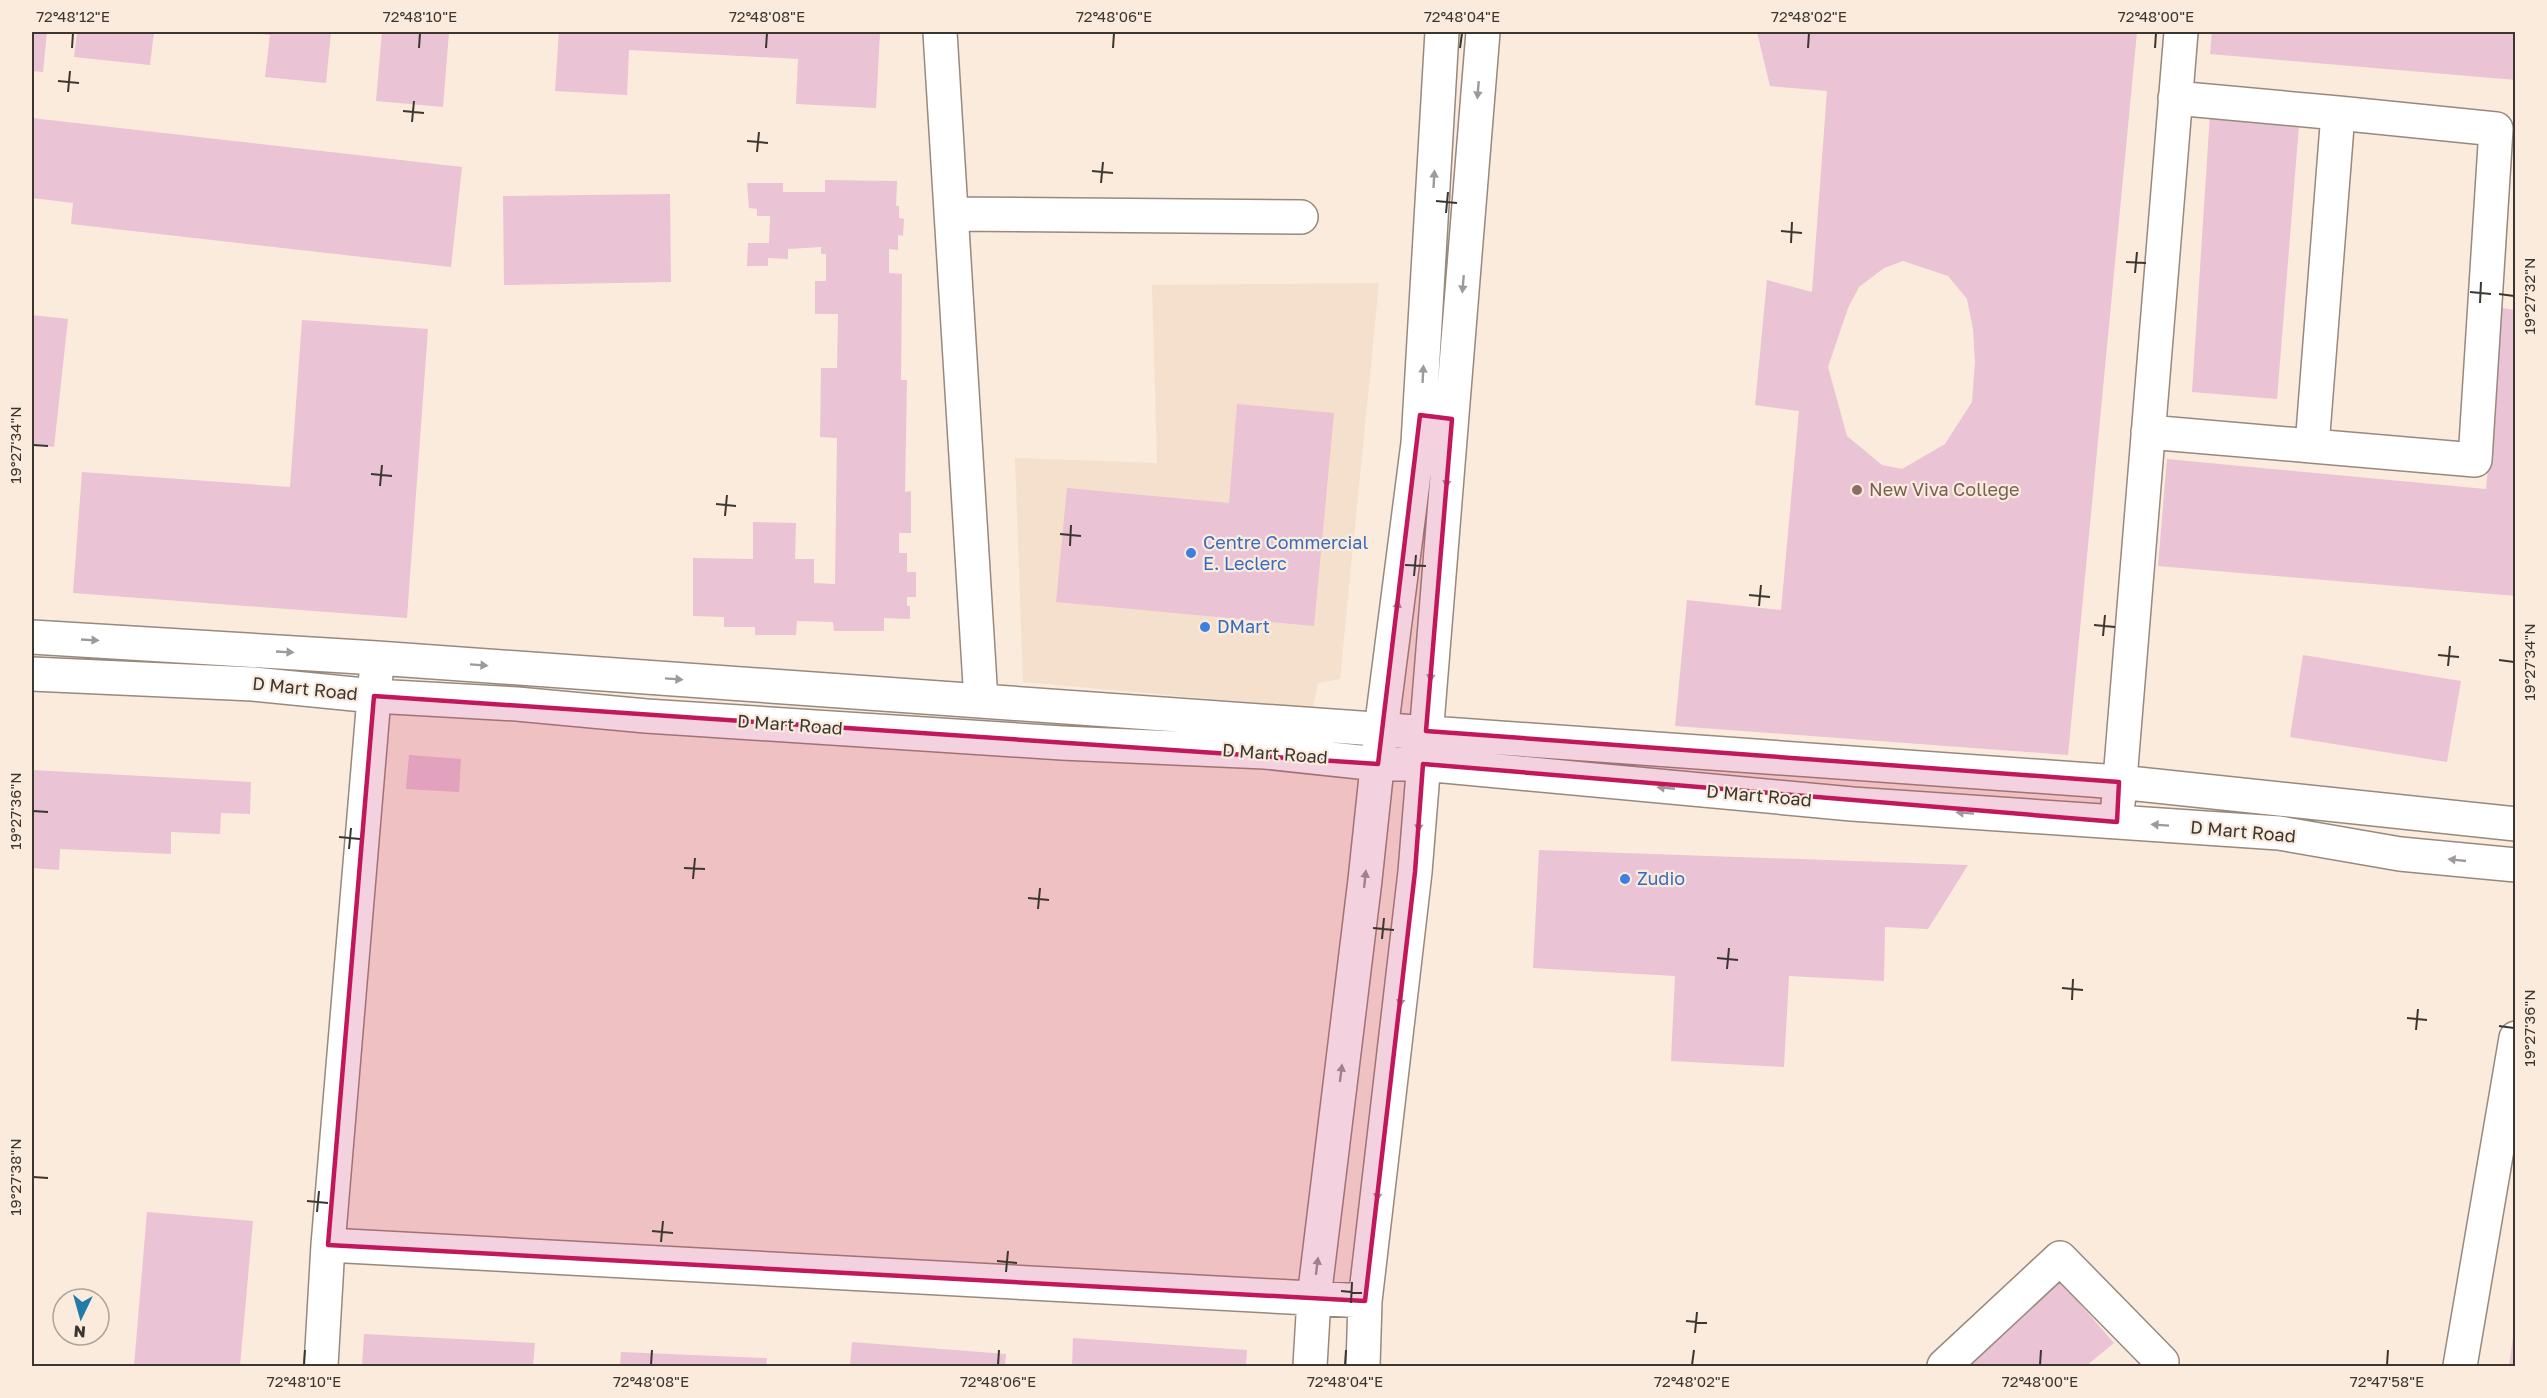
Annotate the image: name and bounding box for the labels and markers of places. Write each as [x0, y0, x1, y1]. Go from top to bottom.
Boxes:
place label: New Viva College [1869, 478, 2019, 500]
marker: New Viva College [1850, 483, 1864, 497]
place label: Centre Commercial E. Leclerc [1203, 531, 1369, 574]
marker: Centre Commercial E. Leclerc [1184, 546, 1198, 560]
place label: DMart [1217, 615, 1270, 637]
marker: DMart [1198, 620, 1212, 634]
place label: Zudio [1637, 867, 1685, 889]
marker: Zudio [1618, 872, 1632, 886]

